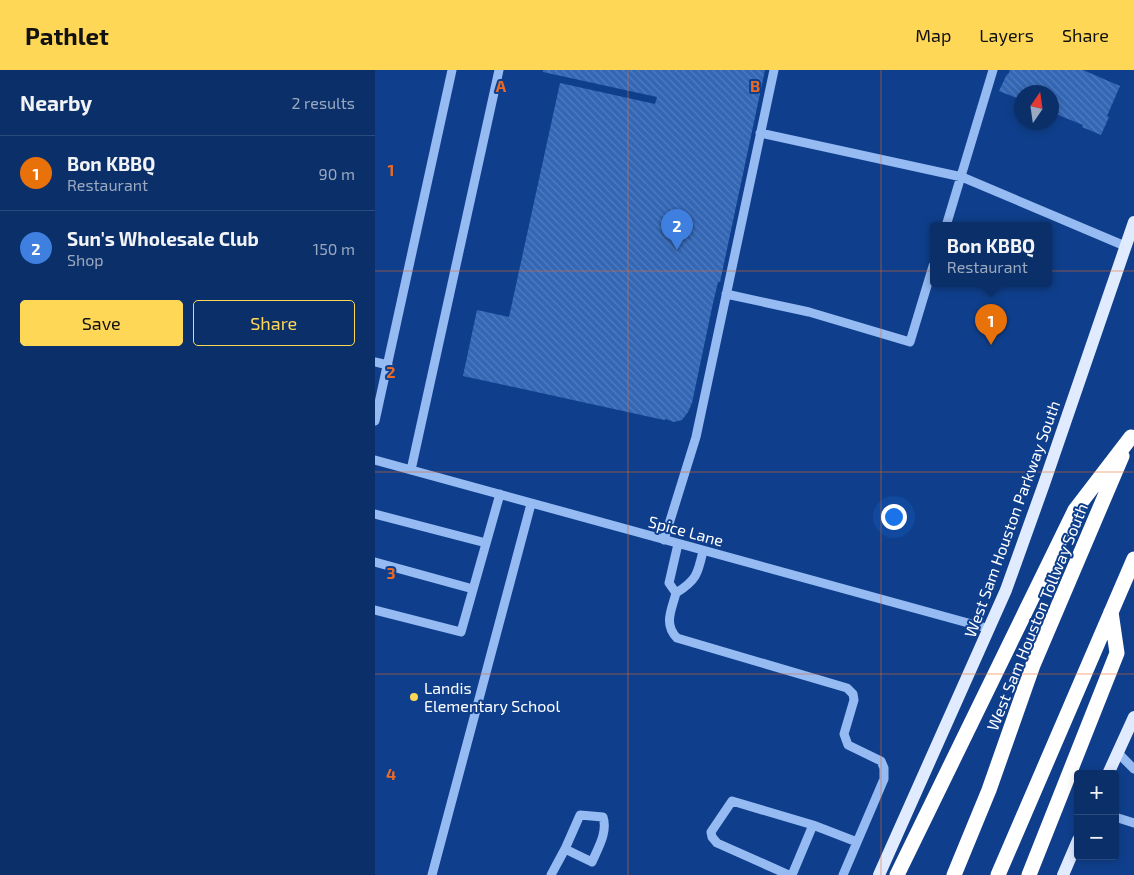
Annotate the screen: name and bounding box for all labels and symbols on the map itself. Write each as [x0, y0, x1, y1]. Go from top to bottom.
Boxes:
text: A [496, 76, 507, 95]
text: B [750, 76, 760, 95]
north arrow [1014, 85, 1059, 130]
text: 1 [388, 160, 394, 179]
pin: 2 [661, 209, 693, 250]
pin: 1 [975, 304, 1007, 345]
text: 2 [386, 362, 396, 381]
street label: West Sam Houston Parkway South [960, 398, 1063, 640]
street label: West Sam Houston Tollway South [982, 500, 1091, 733]
your location [881, 504, 907, 530]
street label: Spice Lane [646, 511, 726, 550]
text: 3 [386, 563, 396, 582]
place label: Landis Elementary School [424, 678, 560, 715]
marker: Landis Elementary School [408, 691, 420, 703]
text: 4 [386, 764, 396, 783]

